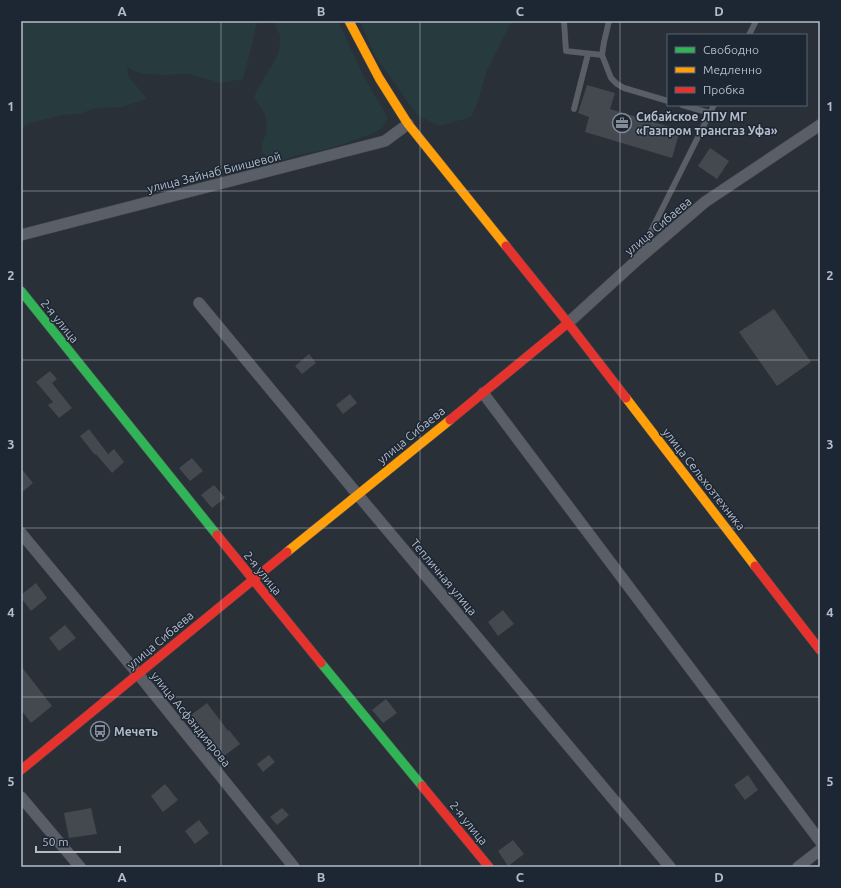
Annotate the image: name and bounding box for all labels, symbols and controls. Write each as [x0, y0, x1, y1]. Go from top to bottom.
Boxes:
text: A [117, 4, 127, 18]
text: B [317, 4, 326, 18]
text: C [516, 4, 525, 18]
text: D [714, 4, 724, 18]
legend [667, 34, 807, 106]
text: Свободно [703, 43, 759, 56]
text: Медленно [703, 63, 762, 76]
text: Пробка [703, 83, 745, 96]
text: 1 [7, 99, 15, 113]
text: 1 [826, 99, 834, 113]
place label: Сибайское ЛПУ МГ «Газпром трансгаз Уфа» [636, 110, 778, 137]
office icon: Сибайское ЛПУ МГ «Газпром трансгаз Уфа» [611, 112, 633, 134]
street label: улица Зайнаб Биишевой [146, 149, 282, 195]
street label: улица Сибаева [622, 194, 694, 258]
text: 2 [7, 268, 15, 282]
text: 2 [826, 268, 834, 282]
street label: 2-я улица [38, 297, 82, 345]
street label: улица Сибаева [375, 404, 447, 466]
street label: улица Сельхозтехника [660, 425, 748, 533]
text: 3 [7, 437, 15, 451]
text: 3 [826, 437, 834, 451]
street label: Тепличная улица [408, 536, 480, 618]
street label: 2-я улица [241, 549, 285, 597]
text: 4 [7, 605, 15, 619]
text: 4 [826, 605, 834, 619]
street label: улица Сибаева [124, 608, 196, 672]
street label: улица Асфандиярова [149, 669, 233, 769]
bus stop icon: Мечеть [89, 720, 111, 742]
place label: Мечеть [114, 725, 158, 738]
text: 5 [7, 774, 15, 788]
text: 5 [826, 774, 834, 788]
street label: 2-я улица [447, 799, 491, 847]
scale bar [36, 828, 120, 854]
text: 50 m [42, 835, 69, 848]
text: A [117, 870, 127, 884]
text: B [317, 870, 326, 884]
text: C [516, 870, 525, 884]
text: D [714, 870, 724, 884]

